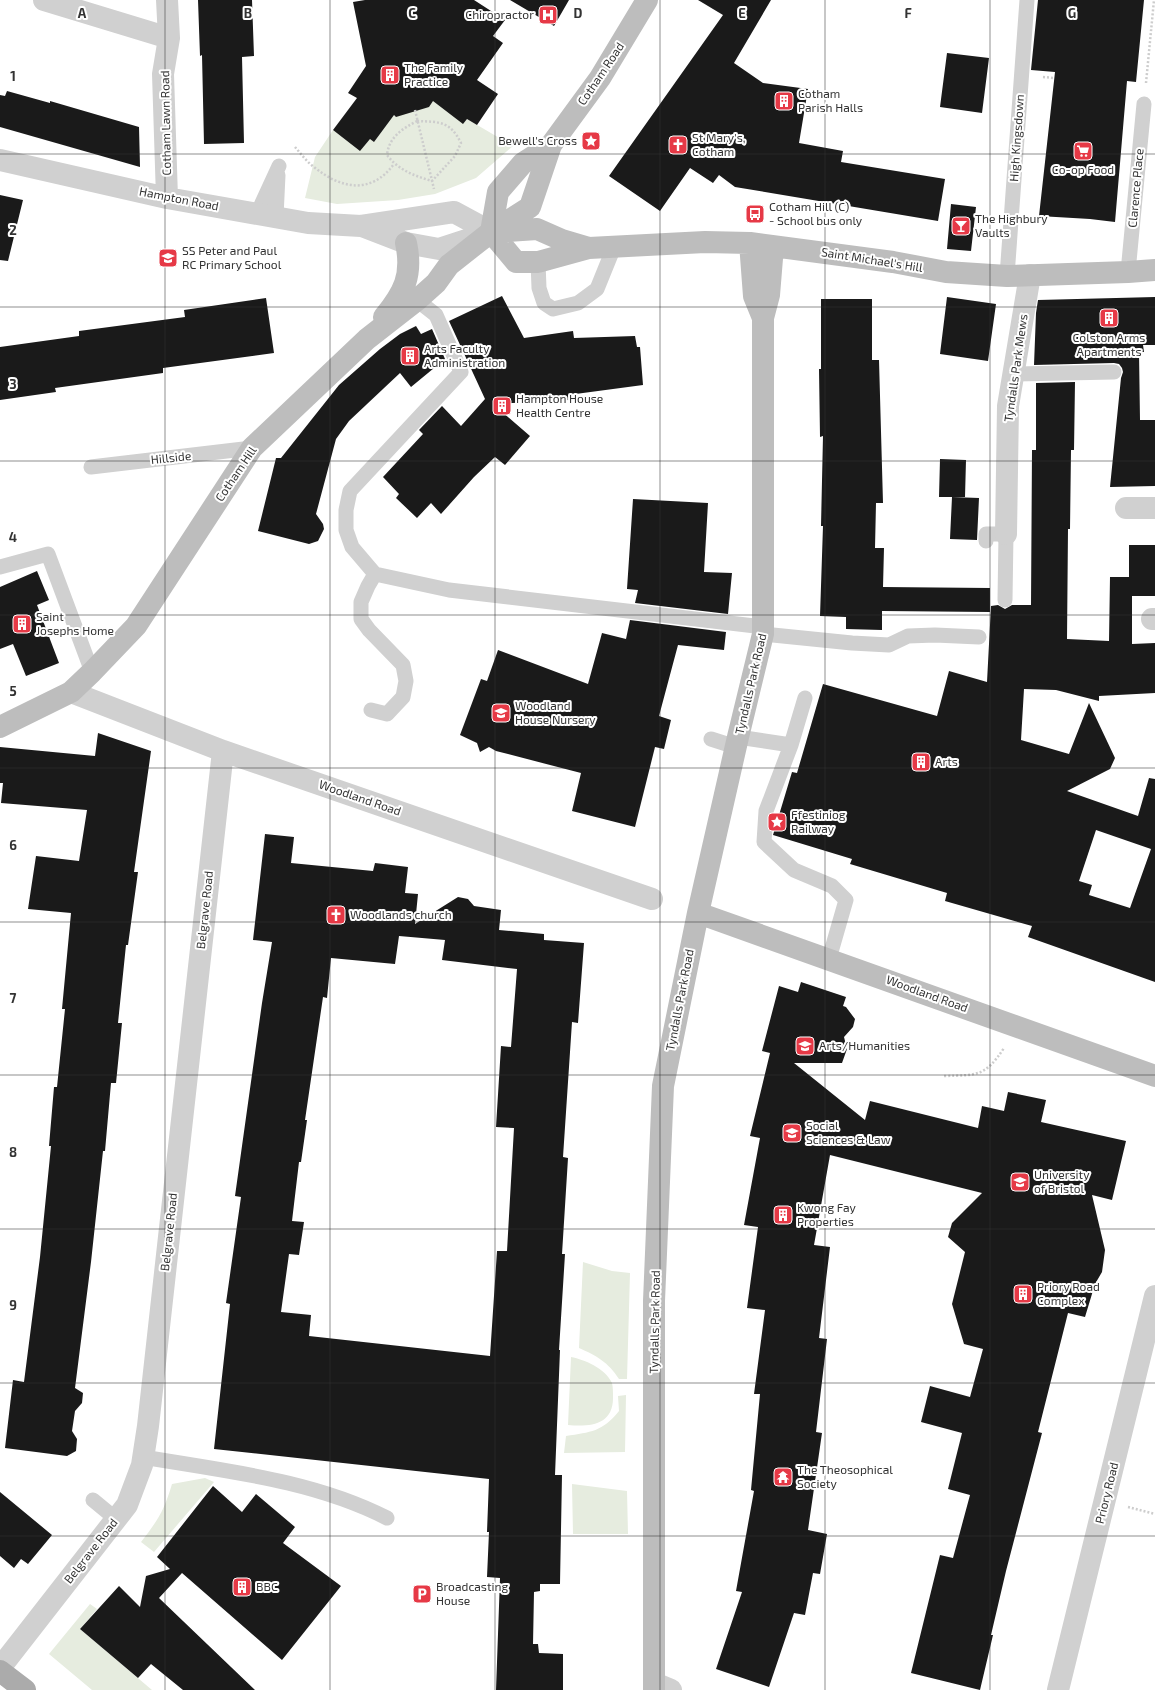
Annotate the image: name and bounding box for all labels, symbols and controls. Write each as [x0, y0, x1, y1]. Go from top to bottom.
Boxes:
hospital icon: Chiropractor [537, 4, 559, 26]
text: A [78, 5, 87, 21]
text: B [244, 5, 252, 21]
text: C [408, 5, 416, 21]
text: D [574, 5, 583, 21]
text: E [738, 5, 746, 21]
text: F [904, 5, 912, 21]
text: G [1068, 5, 1076, 21]
place label: Chiropractor [465, 7, 534, 21]
street label: Cotham Road [574, 39, 626, 107]
place label: The Family Practice [404, 60, 464, 88]
building icon: The Family Practice [379, 64, 401, 86]
text: 1 [10, 68, 16, 84]
street label: Cotham Lawn Road [157, 70, 173, 176]
place label: Cotham Parish Halls [798, 86, 863, 114]
building icon: Cotham Parish Halls [773, 90, 795, 112]
street label: High Kingsdown [1006, 94, 1026, 182]
place icon: Bewell's Cross [580, 130, 602, 152]
place label: St Mary's, Cotham [692, 130, 746, 158]
place label: Bewell's Cross [498, 133, 577, 147]
church icon: St Mary's, Cotham [667, 134, 689, 156]
supermarket icon: Co-op Food [1072, 140, 1094, 162]
street label: Clarence Place [1125, 148, 1145, 228]
place label: Co-op Food [1052, 162, 1114, 176]
street label: Hampton Road [138, 183, 220, 213]
place label: Cotham Hill (C) - School bus only [769, 199, 863, 227]
bus stop icon: Cotham Hill (C) - School bus only [744, 203, 766, 225]
place label: The Highbury Vaults [975, 211, 1048, 239]
bar icon: The Highbury Vaults [950, 215, 972, 237]
text: 2 [9, 222, 17, 238]
place label: SS Peter and Paul RC Primary School [182, 243, 282, 271]
street label: Saint Michael's Hill [820, 244, 924, 274]
school or university icon: SS Peter and Paul RC Primary School [157, 247, 179, 269]
building icon: Colston Arms Apartments [1098, 307, 1120, 329]
street label: Tyndalls Park Mews [1001, 313, 1030, 423]
place label: Colston Arms Apartments [1073, 330, 1145, 358]
place label: Arts Faculty Administration [424, 341, 505, 369]
building icon: Arts Faculty Administration [399, 345, 421, 367]
text: 3 [9, 376, 17, 392]
place label: Hampton House Health Centre [516, 391, 603, 419]
building icon: Hampton House Health Centre [491, 395, 513, 417]
street label: Cotham Hill [212, 443, 259, 504]
street label: Hillside [150, 448, 192, 466]
text: 4 [9, 529, 17, 545]
place label: Saint Josephs Home [36, 609, 114, 637]
building icon: Saint Josephs Home [11, 613, 33, 635]
street label: Tyndalls Park Road [732, 632, 768, 736]
text: 5 [9, 683, 17, 699]
place label: Woodland House Nursery [515, 698, 596, 726]
school or university icon: Woodland House Nursery [490, 702, 512, 724]
building icon: Arts [910, 751, 932, 773]
place label: Arts [935, 754, 958, 768]
street label: Woodland Road [317, 776, 403, 818]
place label: Ffestiniog Railway [791, 807, 846, 835]
place icon: Ffestiniog Railway [766, 811, 788, 833]
text: 6 [9, 837, 17, 853]
street label: Belgrave Road [193, 870, 215, 950]
church icon: Woodlands church [325, 904, 347, 926]
place label: Woodlands church [350, 907, 452, 921]
street label: Tyndalls Park Road [662, 948, 696, 1052]
street label: Woodland Road [885, 972, 970, 1014]
text: 7 [10, 990, 17, 1006]
school or university icon: Arts/Humanities [794, 1035, 816, 1057]
place label: Arts/Humanities [819, 1038, 910, 1052]
place label: Social Sciences & Law [806, 1118, 891, 1146]
school or university icon: Social Sciences & Law [781, 1122, 803, 1144]
text: 8 [9, 1144, 17, 1160]
place label: University of Bristol [1034, 1167, 1090, 1195]
school or university icon: University of Bristol [1009, 1171, 1031, 1193]
street label: Belgrave Road [157, 1192, 179, 1272]
place label: Kwong Fay Properties [797, 1200, 857, 1228]
building icon: Kwong Fay Properties [772, 1204, 794, 1226]
street label: Tyndalls Park Road [646, 1270, 662, 1374]
place label: Priory Road Complex [1037, 1279, 1100, 1307]
building icon: Priory Road Complex [1012, 1283, 1034, 1305]
text: 9 [9, 1297, 17, 1313]
street label: Priory Road [1092, 1461, 1120, 1525]
place label: The Theosophical Society [797, 1462, 893, 1490]
temple icon: The Theosophical Society [772, 1466, 794, 1488]
street label: Belgrave Road [61, 1515, 120, 1586]
building icon: BBC [231, 1576, 253, 1598]
place label: BBC [256, 1579, 278, 1593]
place label: Broadcasting House [436, 1579, 508, 1607]
parking icon: Broadcasting House [411, 1583, 433, 1605]

